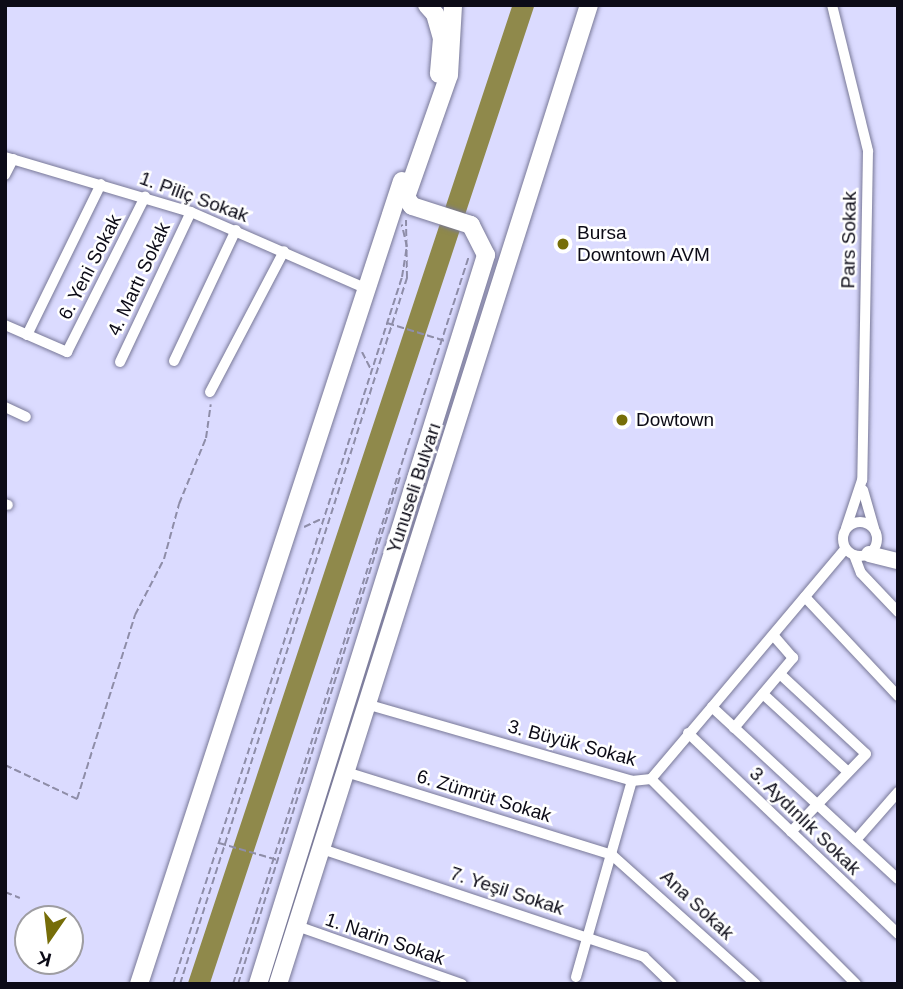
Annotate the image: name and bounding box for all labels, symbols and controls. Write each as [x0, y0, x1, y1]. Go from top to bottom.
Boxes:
street label: 1. Piliç Sokak [137, 167, 251, 227]
street label: Pars Sokak [837, 191, 861, 289]
street label: 6. Yeni Sokak [54, 210, 126, 324]
street label: 4. Martı Sokak [103, 219, 175, 339]
place label: Bursa Downtown AVM [577, 222, 711, 266]
marker: Bursa Downtown AVM [555, 236, 571, 252]
place label: Dowtown [636, 409, 714, 431]
marker: Dowtown [614, 412, 630, 428]
street label: Yunuseli Bulvarı [382, 420, 446, 556]
street label: 3. Büyük Sokak [505, 715, 639, 771]
street label: 3. Aydınlık Sokak [744, 762, 866, 880]
street label: 6. Zümrüt Sokak [414, 765, 554, 827]
street label: 7. Yeşil Sokak [447, 862, 567, 920]
street label: Ana Sokak [656, 865, 738, 945]
north arrow [14, 905, 84, 975]
street label: 1. Narin Sokak [322, 908, 448, 970]
text: K [35, 947, 53, 971]

